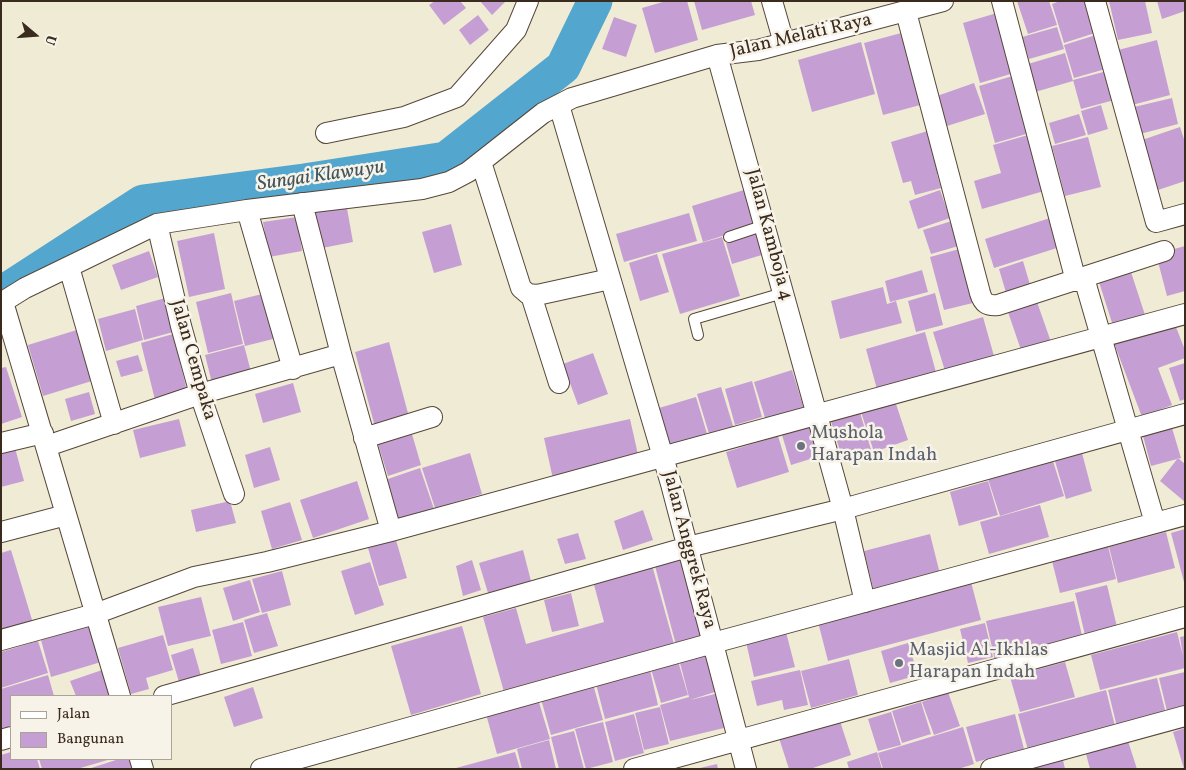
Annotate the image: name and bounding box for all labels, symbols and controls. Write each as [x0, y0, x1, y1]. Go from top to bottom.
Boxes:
north arrow [10, 10, 60, 60]
street label: Jalan Melati Raya [728, 10, 874, 64]
text: U [39, 32, 60, 47]
water label: Sungai Klawuyu [256, 156, 386, 198]
street label: Jalan Kamboja 4 [739, 167, 797, 303]
street label: Jalan Cempaka [164, 297, 220, 423]
place label: Mushola Harapan Indah [811, 424, 937, 468]
marker: Mushola Harapan Indah [795, 440, 807, 452]
street label: Jalan Anggrek Raya [656, 468, 720, 632]
place label: Masjid Al-Ikhlas Harapan Indah [909, 641, 1048, 685]
marker: Masjid Al-Ikhlas Harapan Indah [893, 657, 905, 669]
legend [10, 695, 172, 760]
text: Jalan [57, 704, 90, 725]
text: Bangunan [57, 729, 124, 750]

